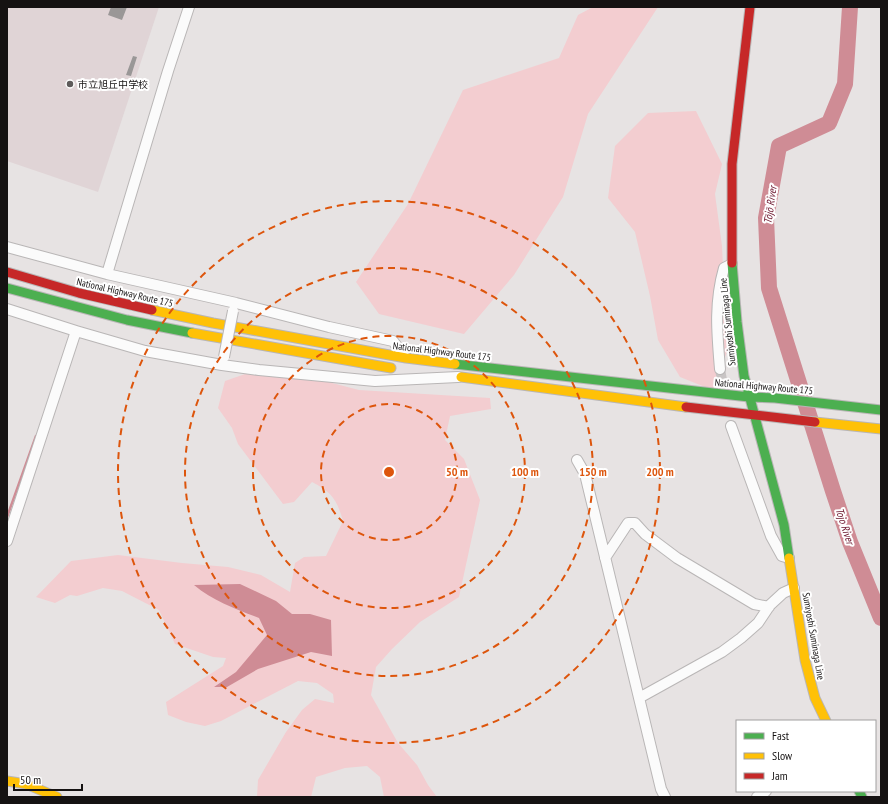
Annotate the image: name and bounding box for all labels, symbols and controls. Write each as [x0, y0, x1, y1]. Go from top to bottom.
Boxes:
place label: 市立旭丘中学校 [78, 78, 148, 91]
marker: 市立旭丘中学校 [65, 79, 75, 89]
water label: Tōjō River [760, 183, 780, 225]
street label: National Highway Route 175 [75, 275, 174, 310]
street label: Sumiyoshi Suminaga Line [716, 277, 739, 367]
street label: National Highway Route 175 [392, 339, 492, 364]
street label: National Highway Route 175 [714, 376, 814, 397]
text: 50 m [446, 464, 468, 479]
text: 100 m [511, 464, 539, 479]
text: 150 m [579, 464, 607, 479]
text: 200 m [646, 464, 674, 479]
centre of rings [382, 465, 396, 479]
water label: Tojo River [833, 506, 858, 548]
street label: Sumiyoshi Suminaga Line [799, 591, 828, 681]
legend [736, 720, 876, 792]
text: Fast [772, 728, 790, 743]
text: Slow [772, 748, 793, 763]
scale bar [14, 766, 82, 792]
text: Jam [771, 768, 788, 783]
text: 50 m [20, 772, 41, 787]

